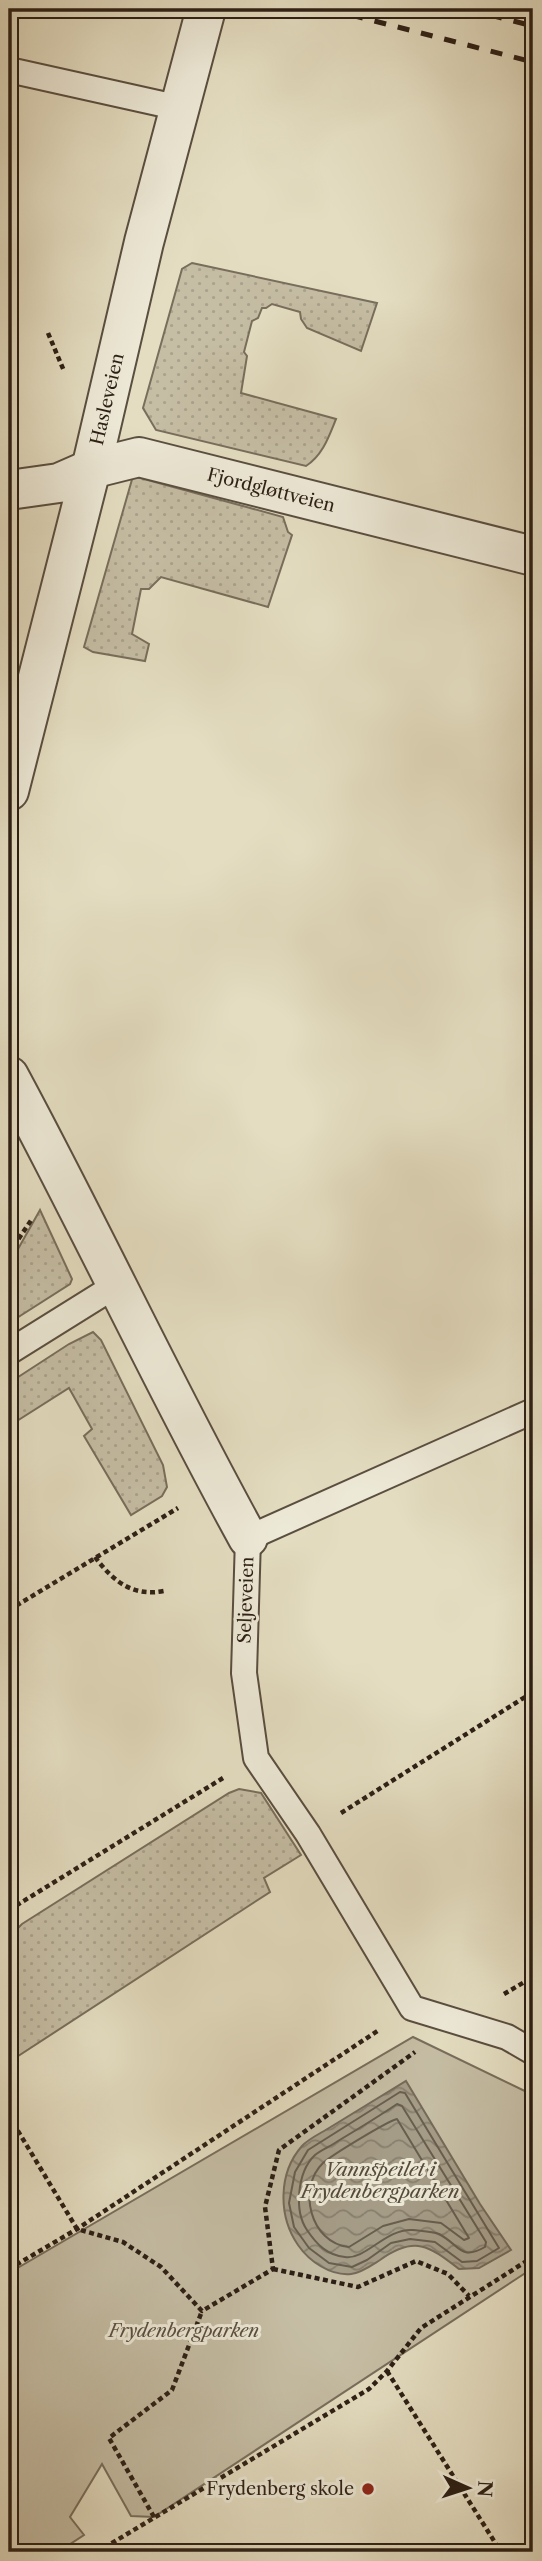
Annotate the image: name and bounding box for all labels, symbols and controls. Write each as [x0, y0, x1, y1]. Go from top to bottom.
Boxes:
street label: Hasleveien [86, 351, 129, 447]
street label: Fjordgløttveien [205, 464, 337, 517]
street label: Seljeveien [233, 1556, 259, 1644]
water label: Vannspeilet i Frydenbergparken [299, 2158, 459, 2203]
park label: Frydenbergparken [107, 2320, 259, 2342]
north arrow [434, 2452, 504, 2522]
place label: Frydenberg skole [206, 2478, 354, 2500]
text: N [473, 2480, 496, 2498]
marker: Frydenberg skole [360, 2481, 376, 2497]

